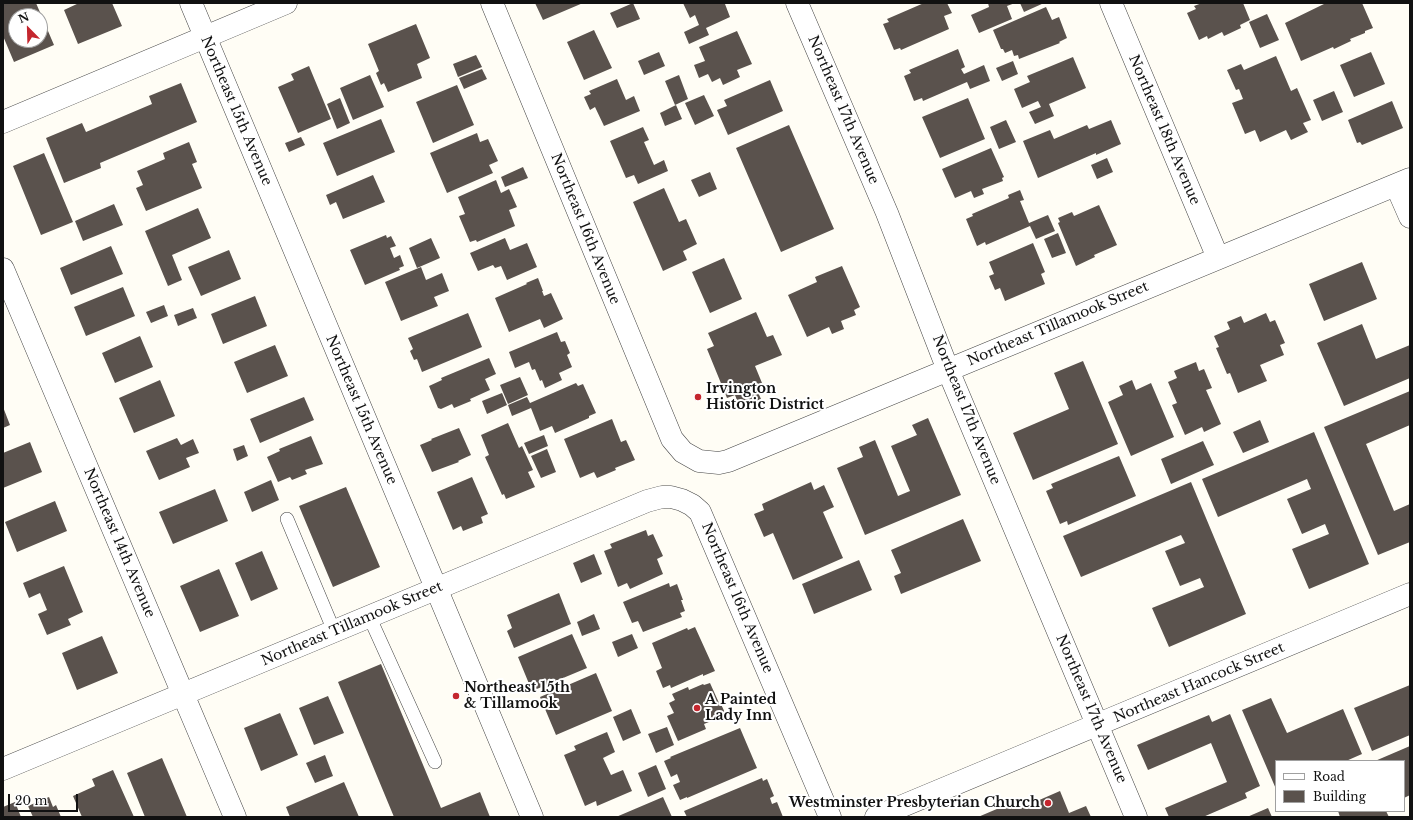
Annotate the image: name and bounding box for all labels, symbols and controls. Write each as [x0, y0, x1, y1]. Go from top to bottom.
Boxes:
north arrow [8, 8, 48, 48]
text: N [16, 9, 31, 26]
street label: Northeast 17th Avenue [804, 33, 882, 187]
street label: Northeast 15th Avenue [197, 34, 275, 188]
street label: Northeast 18th Avenue [1125, 52, 1203, 208]
street label: Northeast 16th Avenue [547, 151, 623, 307]
street label: Northeast Tillamook Street [965, 278, 1151, 370]
street label: Northeast 15th Avenue [322, 333, 400, 487]
street label: Northeast 17th Avenue [928, 333, 1004, 487]
place label: Irvington Historic District [706, 381, 824, 414]
marker: Irvington Historic District [693, 392, 703, 402]
street label: Northeast 14th Avenue [80, 466, 158, 620]
street label: Northeast 16th Avenue [698, 520, 776, 676]
street label: Northeast Tillamook Street [259, 578, 445, 670]
street label: Northeast 17th Avenue [1052, 632, 1130, 786]
street label: Northeast Hancock Street [1111, 639, 1287, 727]
place label: Northeast 15th & Tillamook [464, 680, 570, 712]
marker: Northeast 15th & Tillamook [451, 691, 461, 701]
place label: A Painted Lady Inn [705, 692, 776, 724]
marker: A Painted Lady Inn [692, 703, 702, 713]
legend [1275, 760, 1405, 812]
text: Road [1313, 769, 1345, 784]
scale bar [10, 786, 80, 812]
text: Building [1313, 789, 1366, 804]
text: 20 m [15, 793, 47, 808]
place label: Westminster Presbyterian Church [789, 795, 1040, 811]
marker: Westminster Presbyterian Church [1043, 798, 1053, 808]

